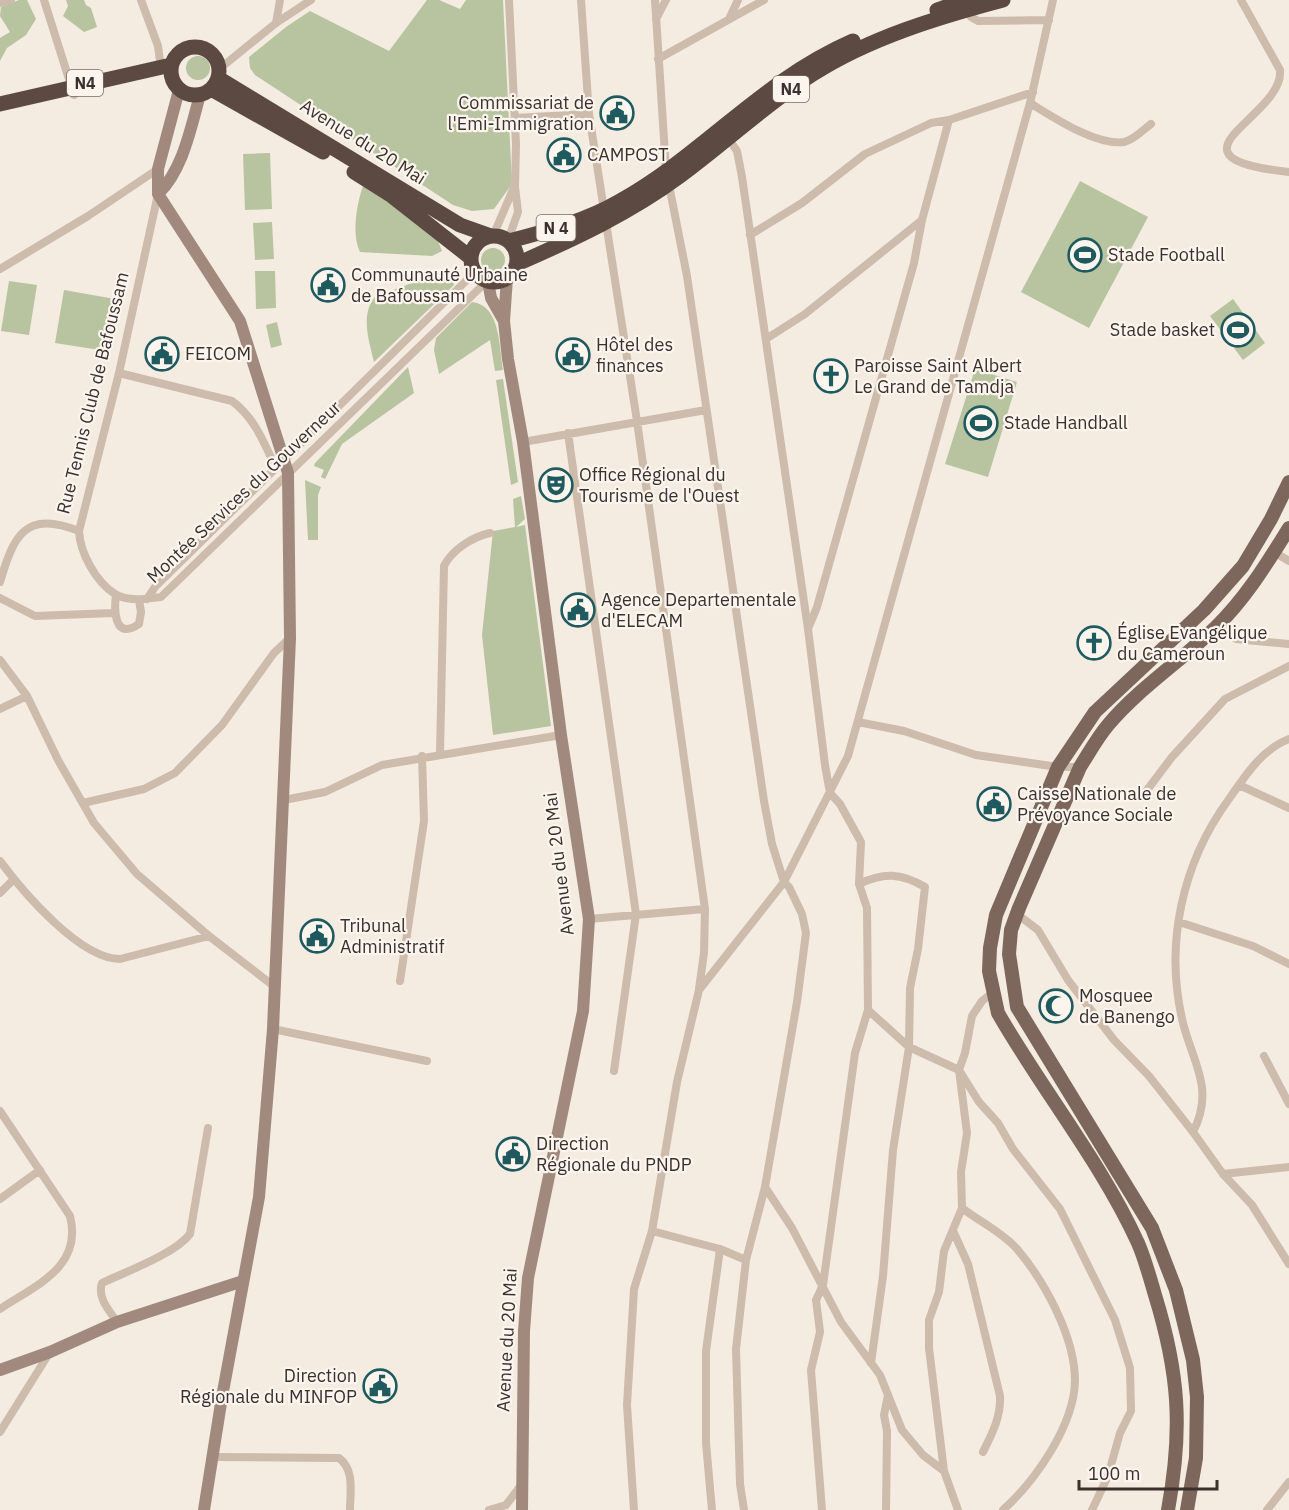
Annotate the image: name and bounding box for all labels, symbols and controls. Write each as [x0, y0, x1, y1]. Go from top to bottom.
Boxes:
road number: N4 [67, 70, 103, 96]
road number: N4 [773, 76, 809, 102]
place label: Commissariat de l'Emi-Immigration [447, 91, 594, 135]
street label: Avenue du 20 Mai [296, 94, 430, 189]
public building icon: Commissariat de l'Emi-Immigration [599, 95, 635, 131]
public building icon: CAMPOST [546, 137, 582, 173]
place label: CAMPOST [587, 143, 669, 166]
road number: N 4 [536, 215, 576, 241]
sports icon: Stade Football [1067, 237, 1103, 273]
place label: Stade Football [1108, 243, 1225, 266]
place label: Communauté Urbaine de Bafoussam [351, 263, 528, 307]
public building icon: Communauté Urbaine de Bafoussam [310, 267, 346, 303]
street label: Rue Tennis Club de Bafoussam [51, 269, 134, 516]
sports icon: Stade basket [1220, 312, 1256, 348]
place label: Stade basket [1110, 318, 1215, 341]
place label: Hôtel des finances [596, 333, 673, 377]
public building icon: FEICOM [144, 336, 180, 372]
public building icon: Hôtel des finances [555, 337, 591, 373]
place label: FEICOM [185, 342, 251, 365]
place label: Paroisse Saint Albert Le Grand de Tamdja [854, 354, 1022, 398]
church icon: Paroisse Saint Albert Le Grand de Tamdja [813, 358, 849, 394]
street label: Montée Services du Gouverneur [142, 395, 346, 588]
sports icon: Stade Handball [963, 405, 999, 441]
place label: Stade Handball [1004, 411, 1128, 434]
place label: Office Régional du Tourisme de l'Ouest [579, 463, 740, 507]
theatre icon: Office Régional du Tourisme de l'Ouest [538, 467, 574, 503]
place label: Agence Departementale d'ELECAM [601, 588, 797, 632]
public building icon: Agence Departementale d'ELECAM [560, 592, 596, 628]
place label: Église Evangélique du Cameroun [1117, 621, 1268, 665]
church icon: Église Evangélique du Cameroun [1076, 625, 1112, 661]
place label: Caisse Nationale de Prévoyance Sociale [1017, 782, 1176, 826]
public building icon: Caisse Nationale de Prévoyance Sociale [976, 786, 1012, 822]
street label: Avenue du 20 Mai [538, 791, 579, 937]
place label: Tribunal Administratif [340, 914, 445, 958]
public building icon: Tribunal Administratif [299, 918, 335, 954]
place label: Mosquee de Banengo [1079, 984, 1175, 1028]
mosque icon: Mosquee de Banengo [1038, 988, 1074, 1024]
place label: Direction Régionale du PNDP [536, 1132, 692, 1176]
public building icon: Direction Régionale du PNDP [495, 1136, 531, 1172]
street label: Avenue du 20 Mai [491, 1268, 522, 1412]
place label: Direction Régionale du MINFOP [180, 1364, 357, 1408]
public building icon: Direction Régionale du MINFOP [362, 1368, 398, 1404]
scale bar [1079, 1453, 1217, 1491]
text: 100 m [1088, 1462, 1140, 1485]

